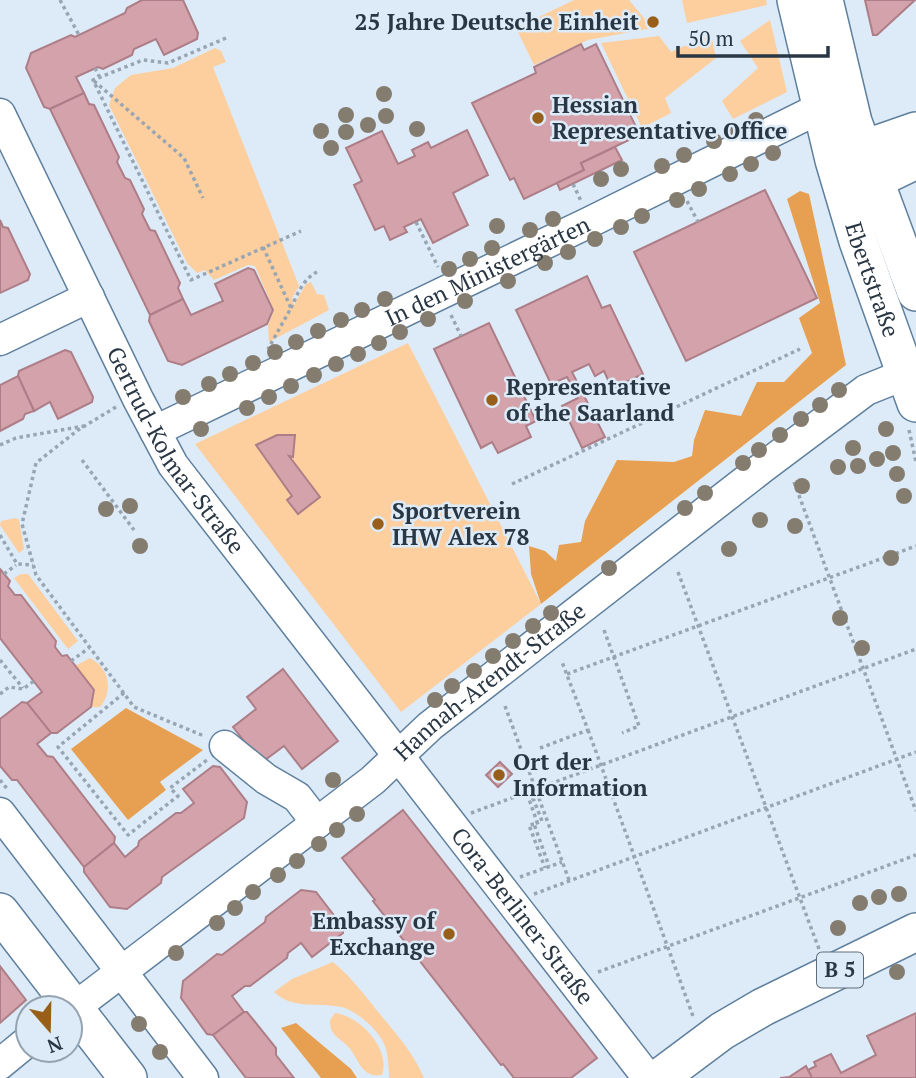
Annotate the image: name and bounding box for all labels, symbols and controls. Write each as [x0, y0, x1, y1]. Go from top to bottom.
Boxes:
place label: 25 Jahre Deutsche Einheit [355, 6, 639, 37]
marker: 25 Jahre Deutsche Einheit [645, 14, 661, 30]
scale bar [678, 14, 828, 58]
text: 50 m [688, 24, 734, 52]
place label: Hessian Representative Office [552, 89, 787, 146]
marker: Hessian Representative Office [530, 110, 546, 126]
street label: In den Ministergärten [380, 208, 595, 333]
street label: Ebertstraße [838, 218, 907, 341]
street label: Gertrud-Kolmar-Straße [100, 341, 252, 560]
place label: Representative of the Saarland [506, 371, 675, 428]
marker: Representative of the Saarland [484, 392, 500, 408]
place label: Sportverein IHW Alex 78 [392, 495, 529, 552]
marker: Sportverein IHW Alex 78 [370, 516, 386, 532]
street label: Hannah-Arendt-Straße [387, 595, 592, 767]
place label: Ort der Information [513, 746, 648, 803]
marker: Ort der Information [491, 767, 507, 783]
street label: Cora-Berliner-Straße [444, 821, 601, 1011]
place label: Embassy of Exchange [312, 905, 437, 962]
marker: Embassy of Exchange [441, 926, 457, 942]
road number: B 5 [817, 953, 863, 988]
north arrow [14, 994, 84, 1064]
text: N [43, 1031, 66, 1060]

